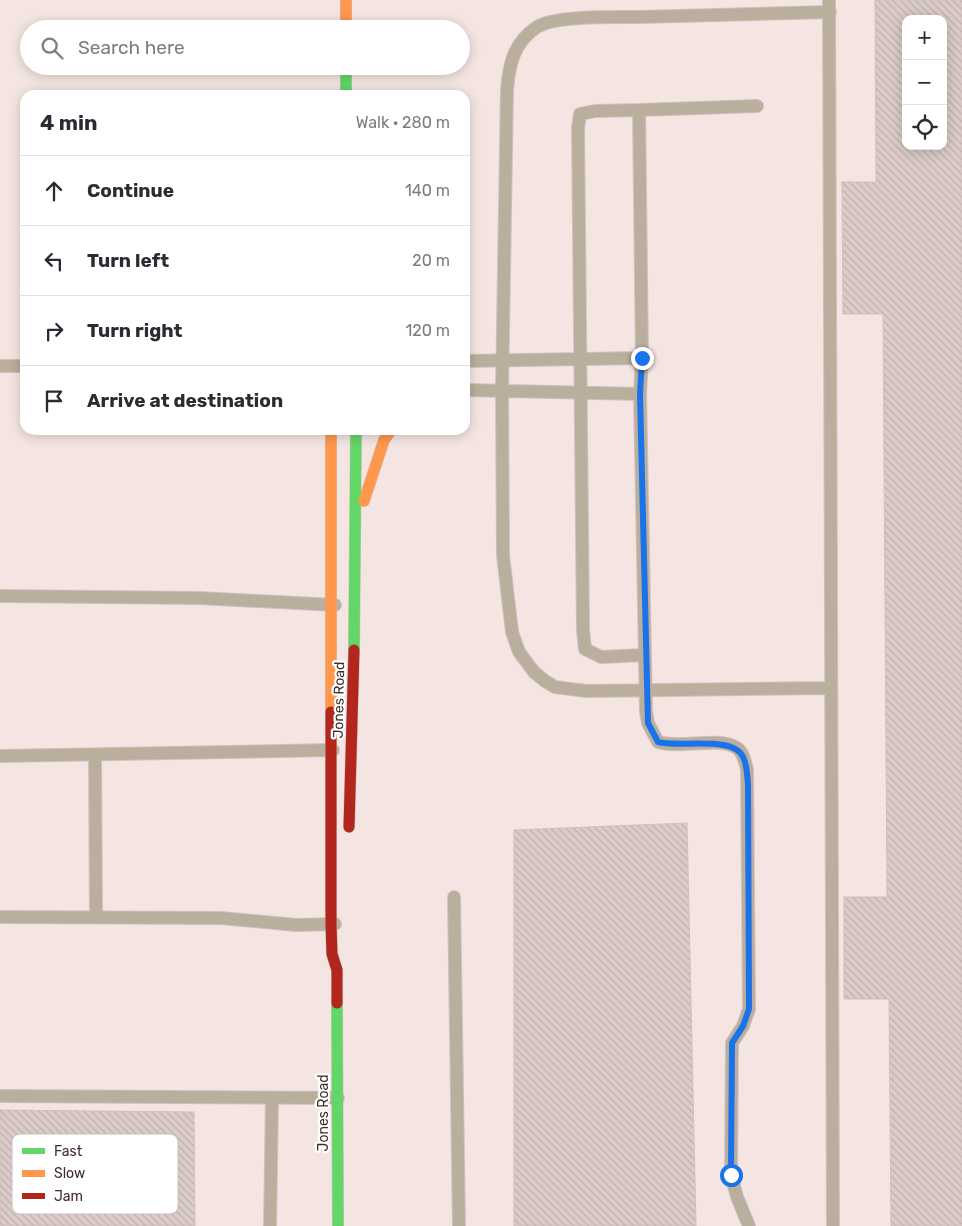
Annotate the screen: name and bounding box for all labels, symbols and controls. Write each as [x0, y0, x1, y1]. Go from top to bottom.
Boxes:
map controls [902, 15, 947, 150]
button: + [902, 15, 947, 60]
search box [20, 20, 470, 75]
icon: search [38, 34, 66, 62]
text: Search here [78, 36, 185, 59]
button: − [902, 60, 947, 105]
button: locate [902, 105, 947, 150]
text: 4 min [40, 110, 98, 135]
text: Walk · 280 m [356, 113, 450, 132]
icon: ahead [40, 177, 68, 205]
text: Continue [87, 179, 174, 202]
text: 140 m [405, 181, 450, 200]
icon: left [40, 247, 68, 275]
text: Turn left [87, 249, 169, 272]
text: 20 m [412, 251, 450, 270]
icon: right [40, 317, 68, 345]
text: Turn right [87, 319, 182, 342]
text: 120 m [405, 321, 450, 340]
route end [631, 347, 654, 370]
icon: arrive [40, 387, 68, 415]
text: Arrive at destination [87, 389, 283, 412]
street label: Jones Road [330, 661, 348, 739]
street label: Jones Road [315, 1075, 332, 1151]
legend [12, 1134, 178, 1214]
text: Fast [54, 1143, 83, 1160]
route start [720, 1164, 743, 1187]
text: Slow [54, 1165, 85, 1182]
text: Jam [54, 1188, 83, 1205]

